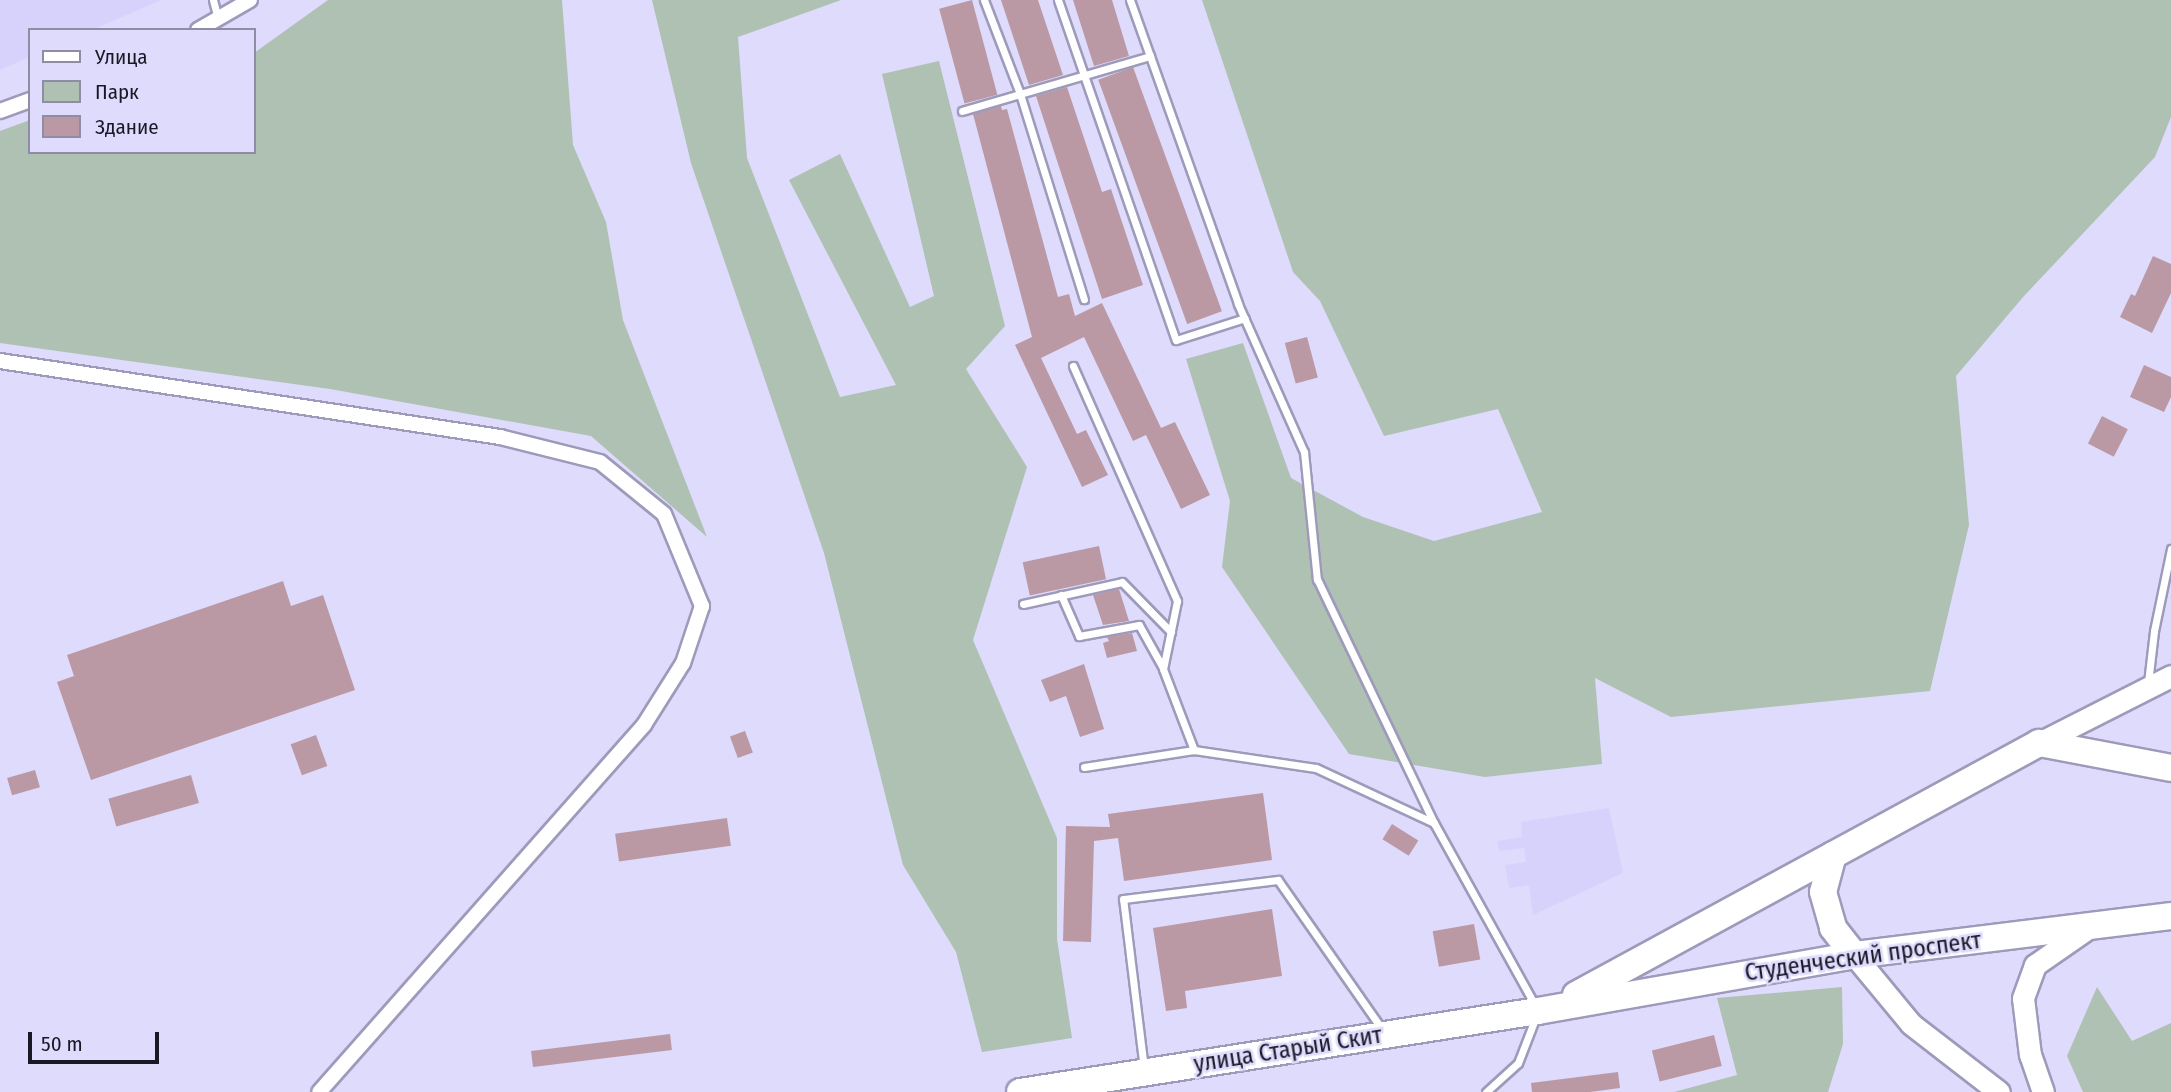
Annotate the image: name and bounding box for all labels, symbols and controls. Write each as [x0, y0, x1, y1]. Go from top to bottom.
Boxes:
legend [28, 28, 256, 154]
text: Улица [95, 44, 148, 70]
text: Парк [95, 79, 139, 105]
text: Здание [95, 114, 159, 140]
street label: Студенческий проспект [1743, 926, 1983, 988]
scale bar [32, 1018, 163, 1062]
street label: улица Старый Скит [1192, 1021, 1384, 1079]
text: 50 m [41, 1031, 83, 1057]

